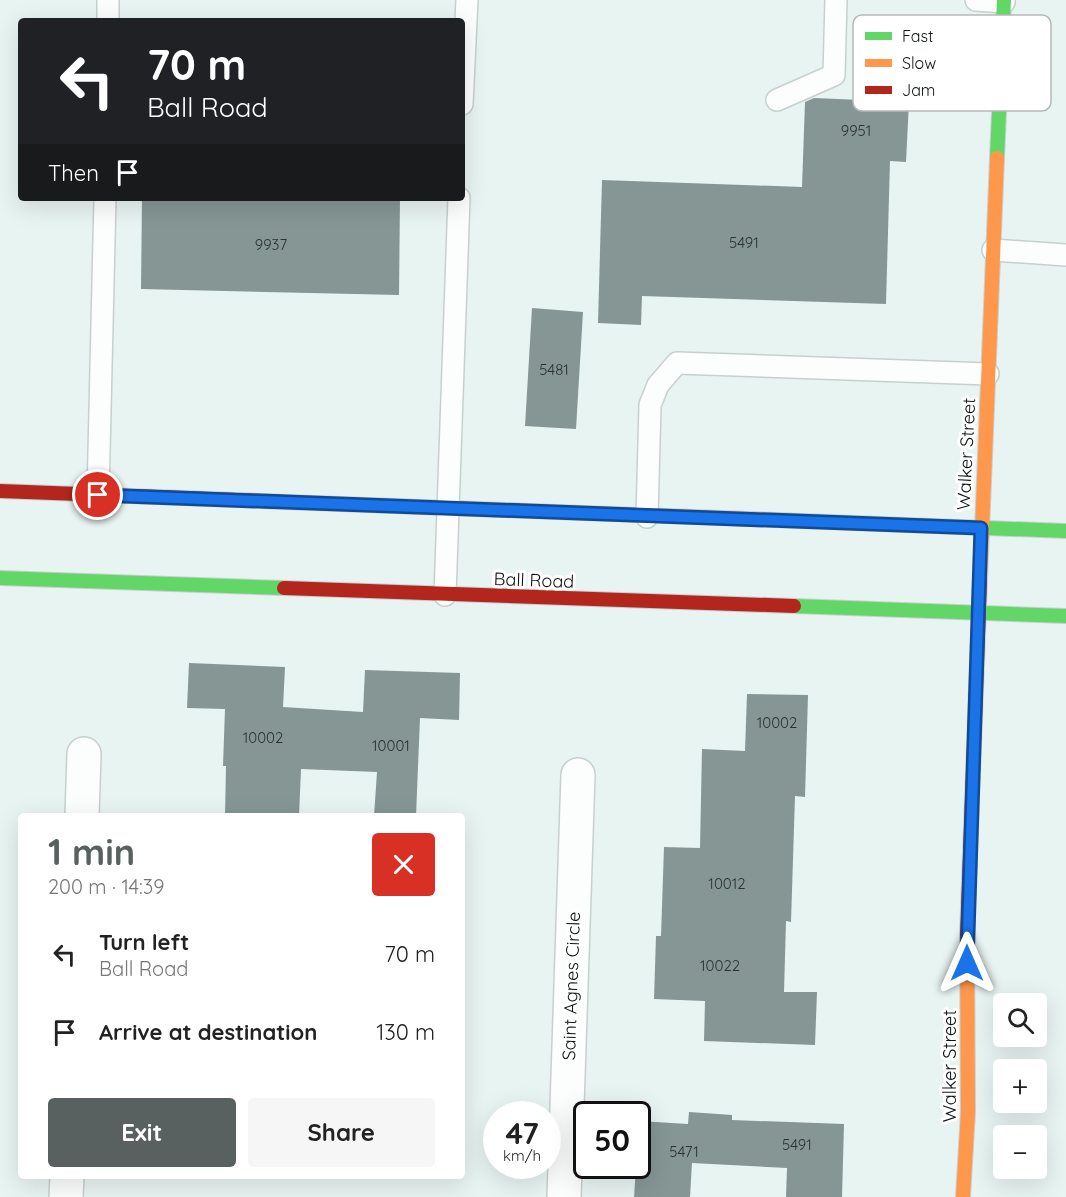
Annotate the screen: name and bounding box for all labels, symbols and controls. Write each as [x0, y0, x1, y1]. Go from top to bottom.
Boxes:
legend [853, 15, 1051, 111]
text: Fast [902, 26, 933, 46]
text: 70 m [147, 38, 246, 91]
icon: left [48, 42, 126, 120]
text: Slow [902, 53, 936, 73]
text: Jam [902, 80, 935, 100]
text: Ball Road [147, 90, 268, 124]
house number: 9951 [841, 121, 871, 140]
icon: arrive [111, 156, 144, 189]
text: Then [48, 159, 99, 187]
house number: 5491 [729, 233, 759, 252]
house number: 9937 [255, 235, 287, 254]
house number: 5481 [539, 360, 569, 379]
street label: Walker Street [952, 397, 980, 511]
pin [72, 469, 123, 520]
icon: arrive [81, 478, 114, 511]
street label: Ball Road [493, 567, 575, 593]
house number: 10002 [757, 713, 797, 732]
house number: 10002 [243, 728, 283, 747]
house number: 10001 [372, 736, 410, 755]
text: 1 min [48, 829, 135, 874]
button: close [372, 833, 435, 896]
text: 200 m · 14:39 [48, 874, 164, 899]
house number: 10012 [708, 874, 746, 893]
street label: Saint Agnes Circle [557, 911, 585, 1061]
text: Turn left [99, 928, 189, 956]
position arrow [935, 931, 999, 995]
icon: left [48, 938, 81, 971]
text: 70 m [385, 940, 435, 968]
text: Ball Road [99, 956, 188, 981]
house number: 10022 [700, 956, 740, 975]
map controls [993, 993, 1047, 1179]
button: search [993, 993, 1047, 1047]
street label: Walker Street [938, 1010, 961, 1122]
icon: arrive [48, 1016, 81, 1049]
text: Arrive at destination [99, 1018, 317, 1046]
text: 130 m [376, 1018, 435, 1046]
button: + [993, 1059, 1047, 1113]
button: Exit [48, 1098, 236, 1167]
button: Share [248, 1098, 435, 1167]
speed limit sign: 50 [573, 1101, 651, 1179]
text: 47 [505, 1114, 539, 1152]
button: − [993, 1125, 1047, 1179]
house number: 5491 [782, 1135, 812, 1154]
house number: 5471 [669, 1142, 699, 1161]
text: km/h [503, 1146, 541, 1165]

